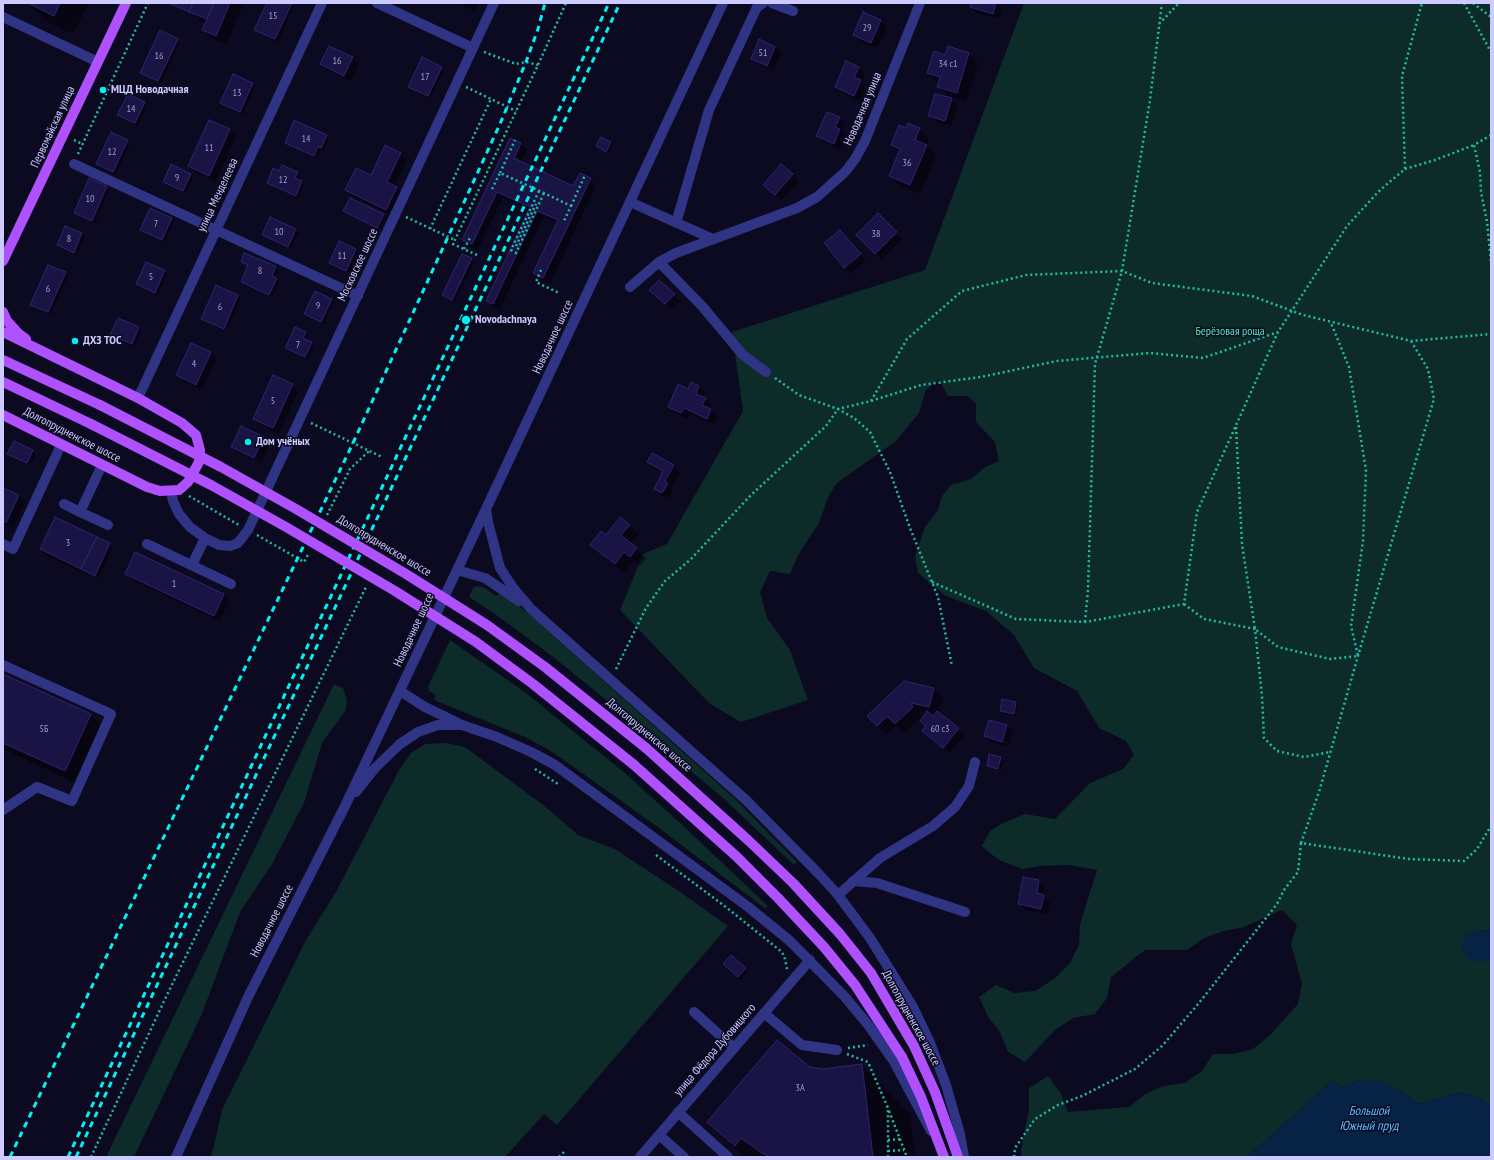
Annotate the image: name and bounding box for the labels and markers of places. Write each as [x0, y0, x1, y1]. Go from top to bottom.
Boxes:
place label: МЦД Новодачная [111, 83, 189, 97]
marker: МЦД Новодачная [98, 85, 108, 95]
place label: Novodachnaya [475, 313, 537, 327]
marker: Novodachnaya [460, 314, 472, 326]
place label: ДХЗ ТОС [83, 334, 121, 348]
marker: ДХЗ ТОС [70, 336, 80, 346]
place label: Дом учёных [256, 435, 310, 449]
marker: Дом учёных [243, 437, 253, 447]

